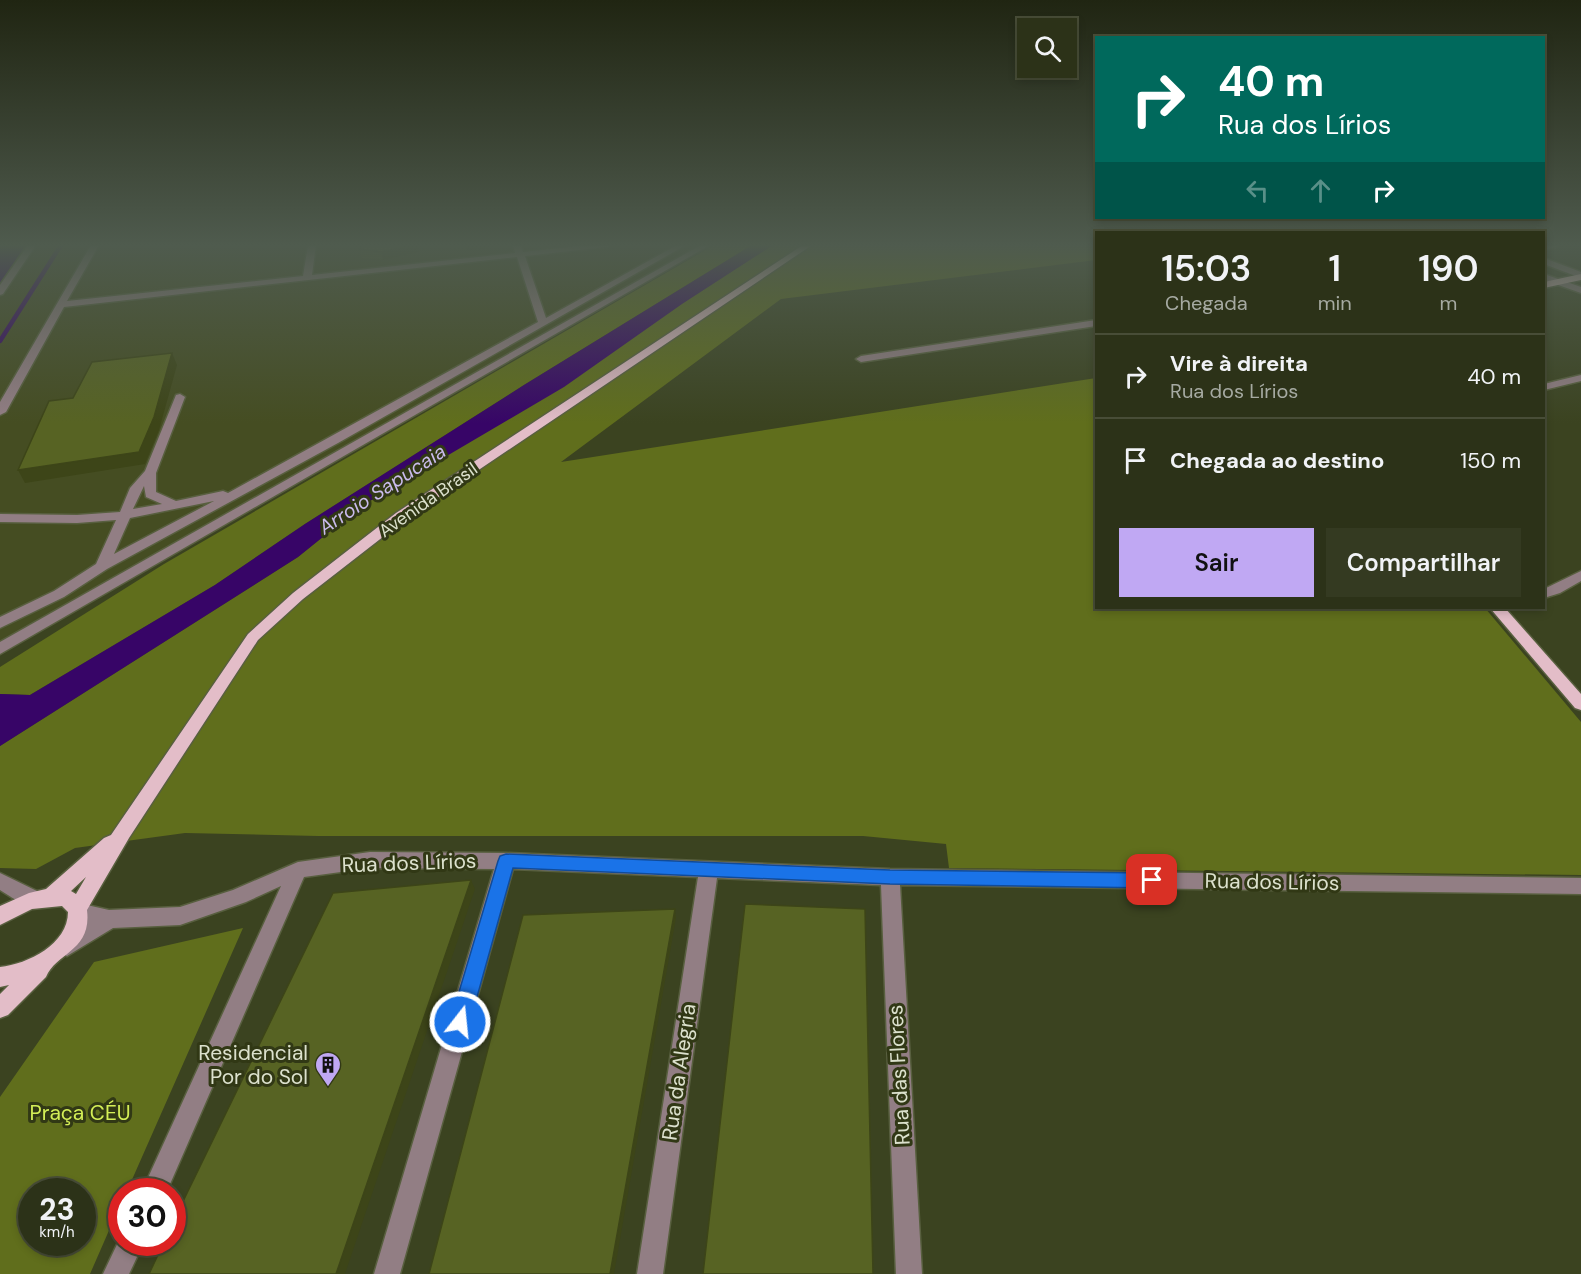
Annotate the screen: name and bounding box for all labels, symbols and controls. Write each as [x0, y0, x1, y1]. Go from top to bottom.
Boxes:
map controls [1017, 18, 1077, 78]
button: search [1017, 18, 1077, 78]
text: 40 m [1218, 54, 1324, 109]
icon: right [1119, 60, 1197, 138]
text: Rua dos Lírios [1218, 107, 1391, 142]
icon: left [1241, 174, 1274, 207]
icon: ahead [1304, 174, 1337, 207]
icon: right [1367, 174, 1400, 207]
text: 15:03 [1161, 245, 1251, 292]
text: 1 [1329, 245, 1341, 292]
text: 190 [1418, 245, 1479, 292]
text: Chegada [1165, 290, 1248, 316]
text: min [1318, 290, 1352, 316]
text: m [1439, 290, 1457, 316]
text: Vire à direita [1170, 349, 1308, 378]
icon: right [1119, 360, 1152, 393]
text: 40 m [1467, 362, 1521, 391]
text: Rua dos Lírios [1170, 378, 1298, 404]
water label: Arroio Sapucaia [312, 438, 451, 540]
icon: arrive [1119, 444, 1152, 477]
text: Chegada ao destino [1170, 446, 1384, 475]
text: 150 m [1460, 446, 1521, 475]
street label: Avenida Brasil [374, 457, 482, 543]
button: Sair [1119, 528, 1314, 597]
button: Compartilhar [1326, 528, 1521, 597]
street label: Rua dos Lírios [341, 847, 477, 879]
pin [1126, 854, 1177, 905]
icon: arrive [1135, 863, 1168, 896]
street label: Rua dos Lírios [1204, 867, 1340, 897]
position arrow [428, 990, 492, 1054]
street label: Rua da Alegria [656, 1002, 702, 1142]
street label: Rua das Flores [881, 1004, 917, 1146]
place label: Residencial Por do Sol [198, 1039, 308, 1091]
building icon: Residencial Por do Sol [313, 1050, 343, 1088]
park label: Praça CÉU [29, 1099, 131, 1127]
speed limit sign: 30 [108, 1178, 186, 1256]
text: 23 [39, 1190, 75, 1229]
text: km/h [39, 1222, 75, 1242]

